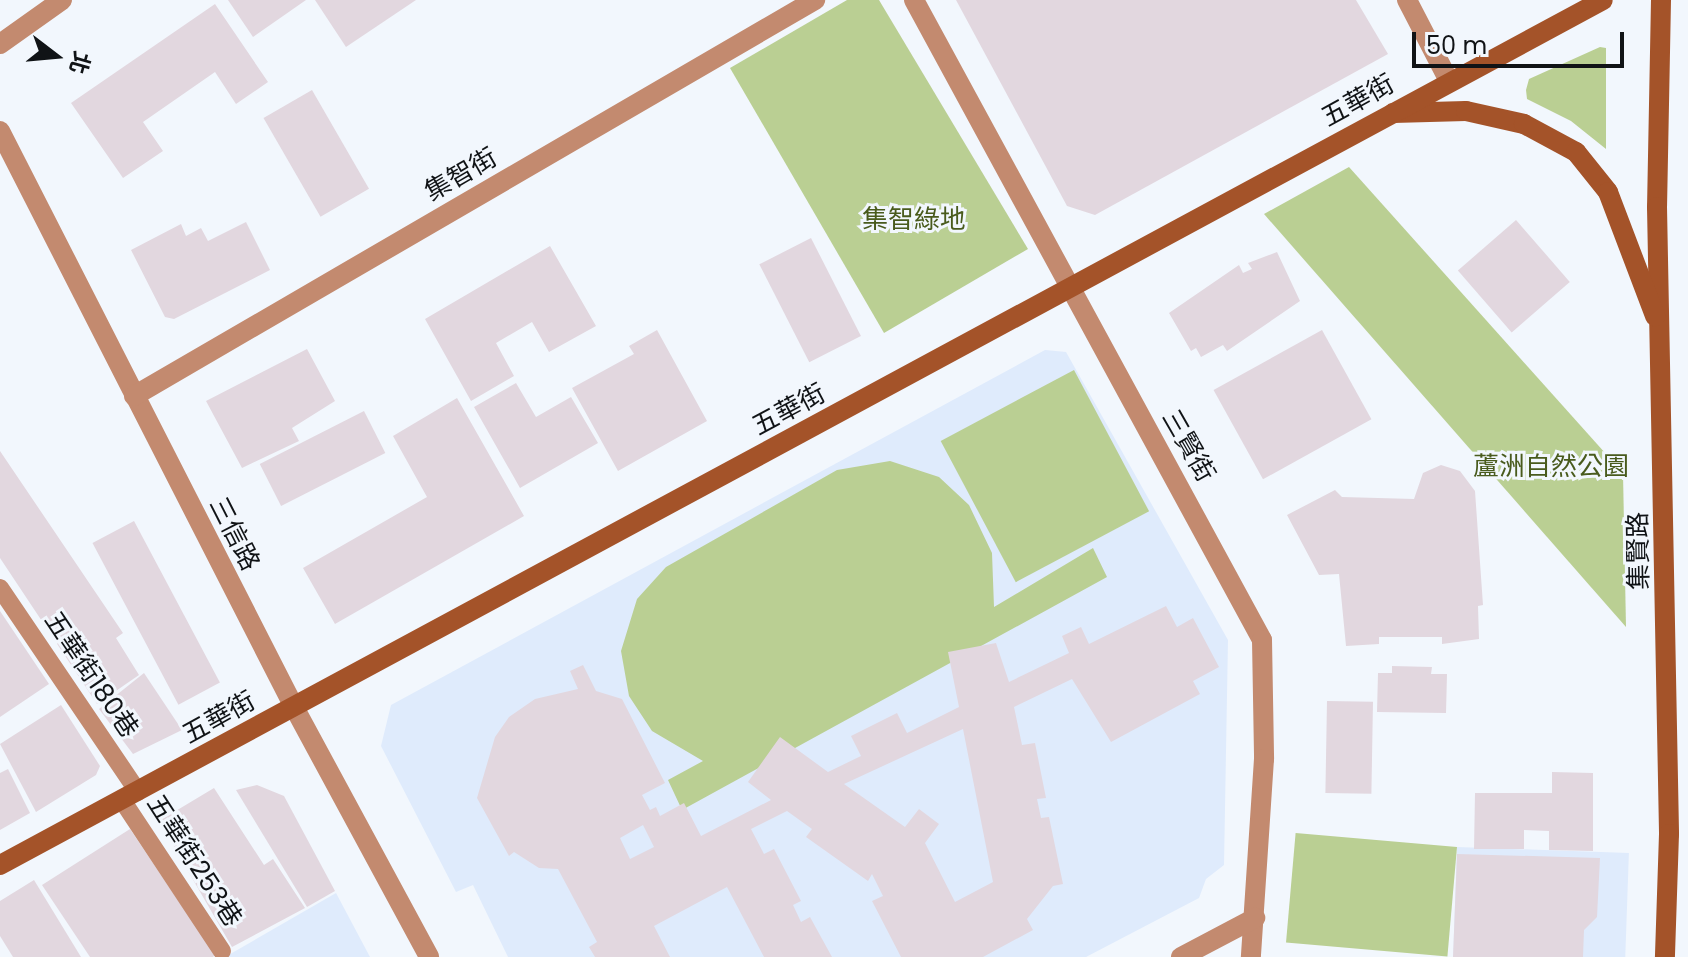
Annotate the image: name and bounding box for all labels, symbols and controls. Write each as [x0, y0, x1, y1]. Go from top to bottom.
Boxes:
north arrow [16, 16, 96, 96]
scale bar [1416, 16, 1628, 66]
text: 50 m [1426, 29, 1487, 62]
text: 北 [62, 48, 97, 78]
street label: 五華街 [1316, 68, 1400, 134]
street label: 集智街 [419, 142, 503, 208]
park label: 集智綠地 [862, 204, 966, 236]
street label: 五華街 [747, 378, 831, 442]
street label: 三賢街 [1155, 404, 1221, 488]
park label: 蘆洲自然公園 [1473, 451, 1629, 483]
street label: 三信路 [202, 492, 266, 576]
street label: 集賢路 [1623, 512, 1655, 590]
street label: 五華街180巷 [38, 606, 144, 744]
street label: 五華街 [177, 685, 261, 751]
street label: 五華街253巷 [140, 789, 248, 933]

